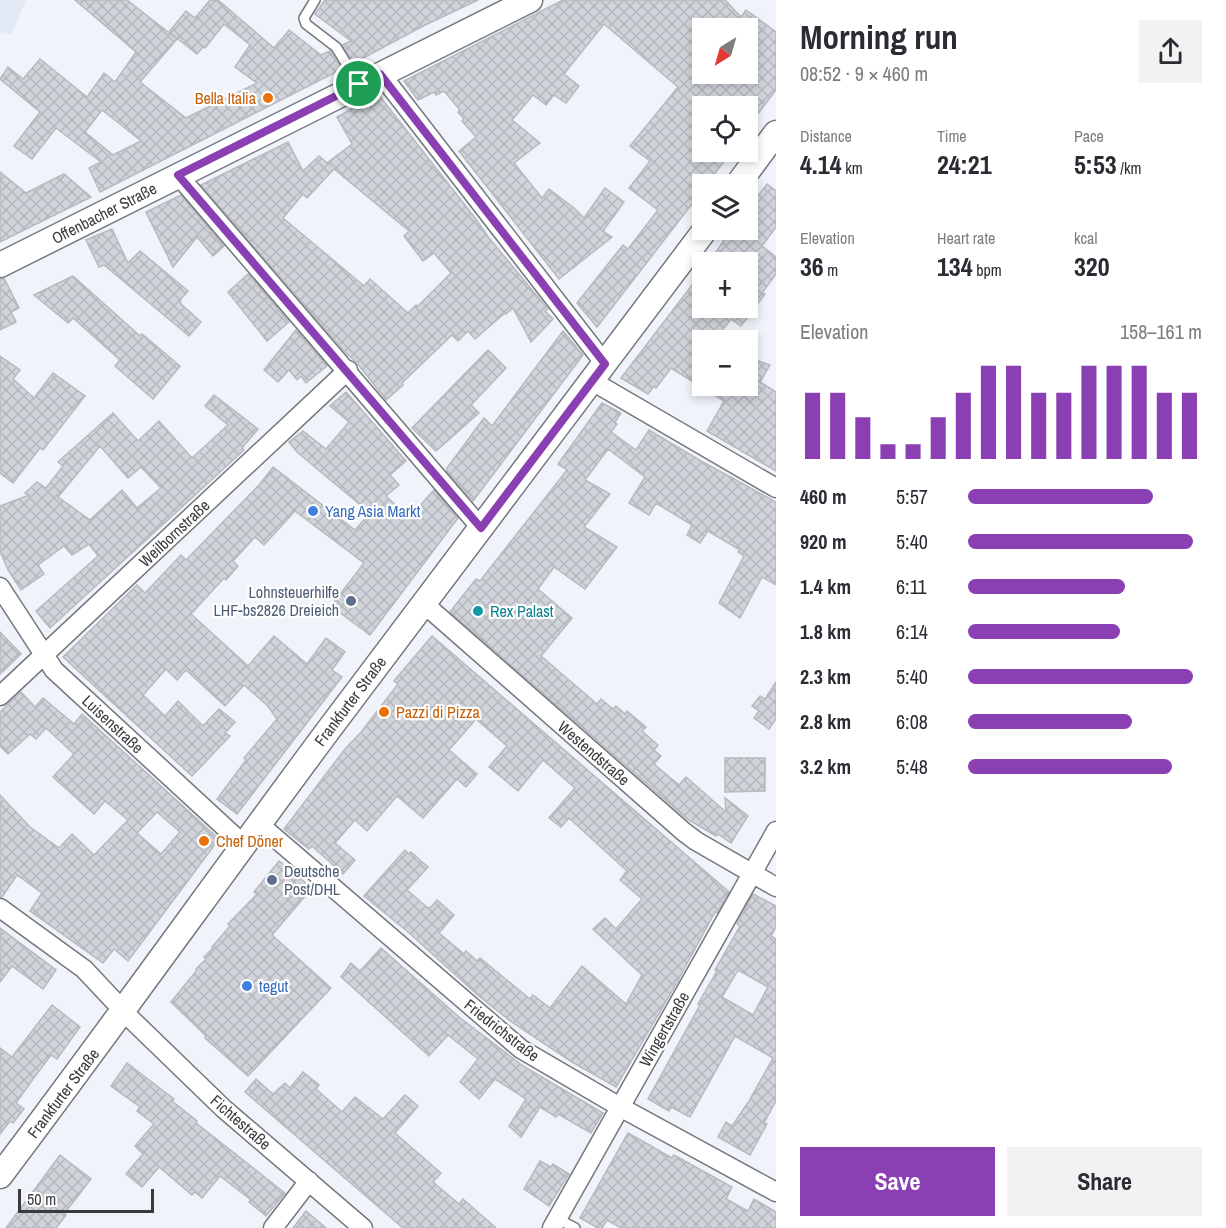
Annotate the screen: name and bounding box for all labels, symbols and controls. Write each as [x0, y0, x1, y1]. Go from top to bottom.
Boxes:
text: Morning run [800, 15, 958, 59]
north arrow [692, 18, 758, 84]
map controls [692, 18, 758, 396]
button: share [1139, 20, 1202, 83]
pin [333, 58, 384, 109]
text: 08:52 · 9 × 460 m [800, 60, 928, 87]
icon: arrive [342, 67, 375, 100]
place label: Bella Italia [195, 87, 257, 109]
marker: Bella Italia [261, 91, 275, 105]
button: locate [692, 96, 758, 162]
text: Distance [800, 125, 852, 147]
text: Time [937, 125, 967, 147]
text: Pace [1074, 125, 1104, 147]
text: 4.14 [800, 147, 842, 182]
text: 24:21 [937, 147, 992, 182]
text: 5:53 [1074, 147, 1117, 182]
text: km [842, 157, 863, 179]
text: /km [1117, 157, 1141, 179]
button: layers [692, 174, 758, 240]
street label: Offenbacher Straße [48, 177, 160, 249]
text: Elevation [800, 227, 855, 249]
text: Heart rate [937, 227, 995, 249]
text: kcal [1074, 227, 1097, 249]
text: 36 [800, 249, 824, 284]
text: 134 [937, 249, 973, 284]
text: 320 [1074, 249, 1110, 284]
button: + [692, 252, 758, 318]
text: m [824, 259, 838, 281]
text: bpm [973, 259, 1002, 281]
text: Elevation [800, 318, 868, 345]
text: 158–161 m [1120, 318, 1202, 345]
button: − [692, 330, 758, 396]
text: 460 m [800, 483, 847, 510]
text: 5:57 [896, 483, 928, 510]
street label: Weilbornstraße [134, 494, 214, 572]
place label: Yang Asia Markt [325, 500, 421, 522]
marker: Yang Asia Markt [306, 504, 320, 518]
text: 920 m [800, 528, 847, 555]
text: 5:40 [896, 528, 928, 555]
text: 1.4 km [800, 573, 851, 600]
text: 6:11 [896, 573, 927, 600]
place label: Lohnsteuerhilfe LHF-bs2826 Dreieich [214, 581, 339, 621]
marker: Lohnsteuerhilfe LHF-bs2826 Dreieich [344, 594, 358, 608]
place label: Rex Palast [490, 600, 554, 622]
marker: Rex Palast [471, 604, 485, 618]
text: 1.8 km [800, 618, 851, 645]
text: 6:14 [896, 618, 928, 645]
street label: Frankfurter Straße [309, 652, 391, 750]
text: 2.3 km [800, 663, 851, 690]
text: 5:40 [896, 663, 928, 690]
street label: Luisenstraße [77, 690, 149, 758]
place label: Pazzi di Pizza [396, 701, 481, 723]
marker: Pazzi di Pizza [377, 705, 391, 719]
text: 2.8 km [800, 708, 851, 735]
text: 6:08 [896, 708, 928, 735]
street label: Westendstraße [553, 716, 635, 790]
text: 3.2 km [800, 753, 851, 780]
text: 5:48 [896, 753, 928, 780]
place label: Chef Döner [216, 830, 284, 852]
marker: Chef Döner [197, 834, 211, 848]
place label: Deutsche Post/DHL [284, 860, 341, 900]
marker: Deutsche Post/DHL [265, 873, 279, 887]
place label: tegut [259, 975, 289, 997]
marker: tegut [240, 979, 254, 993]
street label: Wingertstraße [634, 988, 694, 1070]
street label: Friedrichstraße [460, 994, 544, 1066]
street label: Frankfurter Straße [22, 1044, 104, 1142]
street label: Fichtestraße [206, 1090, 276, 1154]
button: Save [800, 1147, 995, 1216]
button: Share [1007, 1147, 1202, 1216]
scale bar [18, 1186, 154, 1214]
text: 50 m [27, 1188, 56, 1210]

